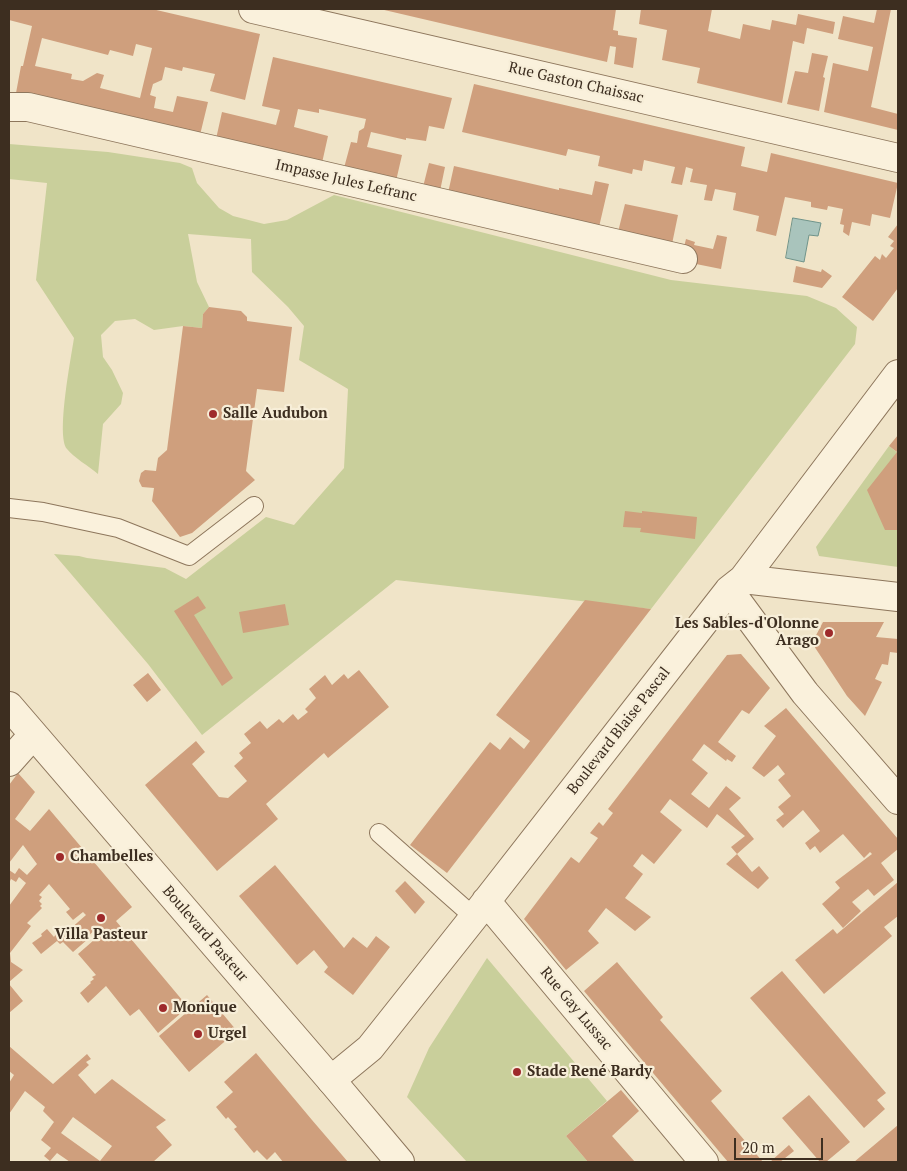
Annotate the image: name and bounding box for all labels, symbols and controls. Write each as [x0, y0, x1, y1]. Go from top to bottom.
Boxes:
street label: Rue Gaston Chaissac [507, 59, 645, 107]
street label: Impasse Jules Lefranc [274, 156, 418, 206]
place label: Salle Audubon [223, 405, 328, 423]
marker: Salle Audubon [207, 408, 219, 420]
place label: Les Sables-d'Olonne Arago [675, 615, 819, 650]
marker: Les Sables-d'Olonne Arago [823, 627, 835, 639]
street label: Boulevard Blaise Pascal [564, 664, 674, 798]
place label: Chambelles [70, 848, 153, 866]
marker: Chambelles [54, 851, 66, 863]
street label: Boulevard Pasteur [158, 882, 252, 986]
marker: Villa Pasteur [95, 912, 107, 924]
place label: Villa Pasteur [55, 926, 147, 944]
street label: Rue Gay Lussac [536, 964, 616, 1054]
place label: Monique [173, 999, 237, 1017]
marker: Monique [157, 1002, 169, 1014]
place label: Urgel [208, 1025, 247, 1043]
marker: Urgel [192, 1028, 204, 1040]
place label: Stade René Bardy [527, 1063, 652, 1081]
marker: Stade René Bardy [511, 1066, 523, 1078]
scale bar [737, 1128, 826, 1160]
text: 20 m [742, 1137, 775, 1157]

